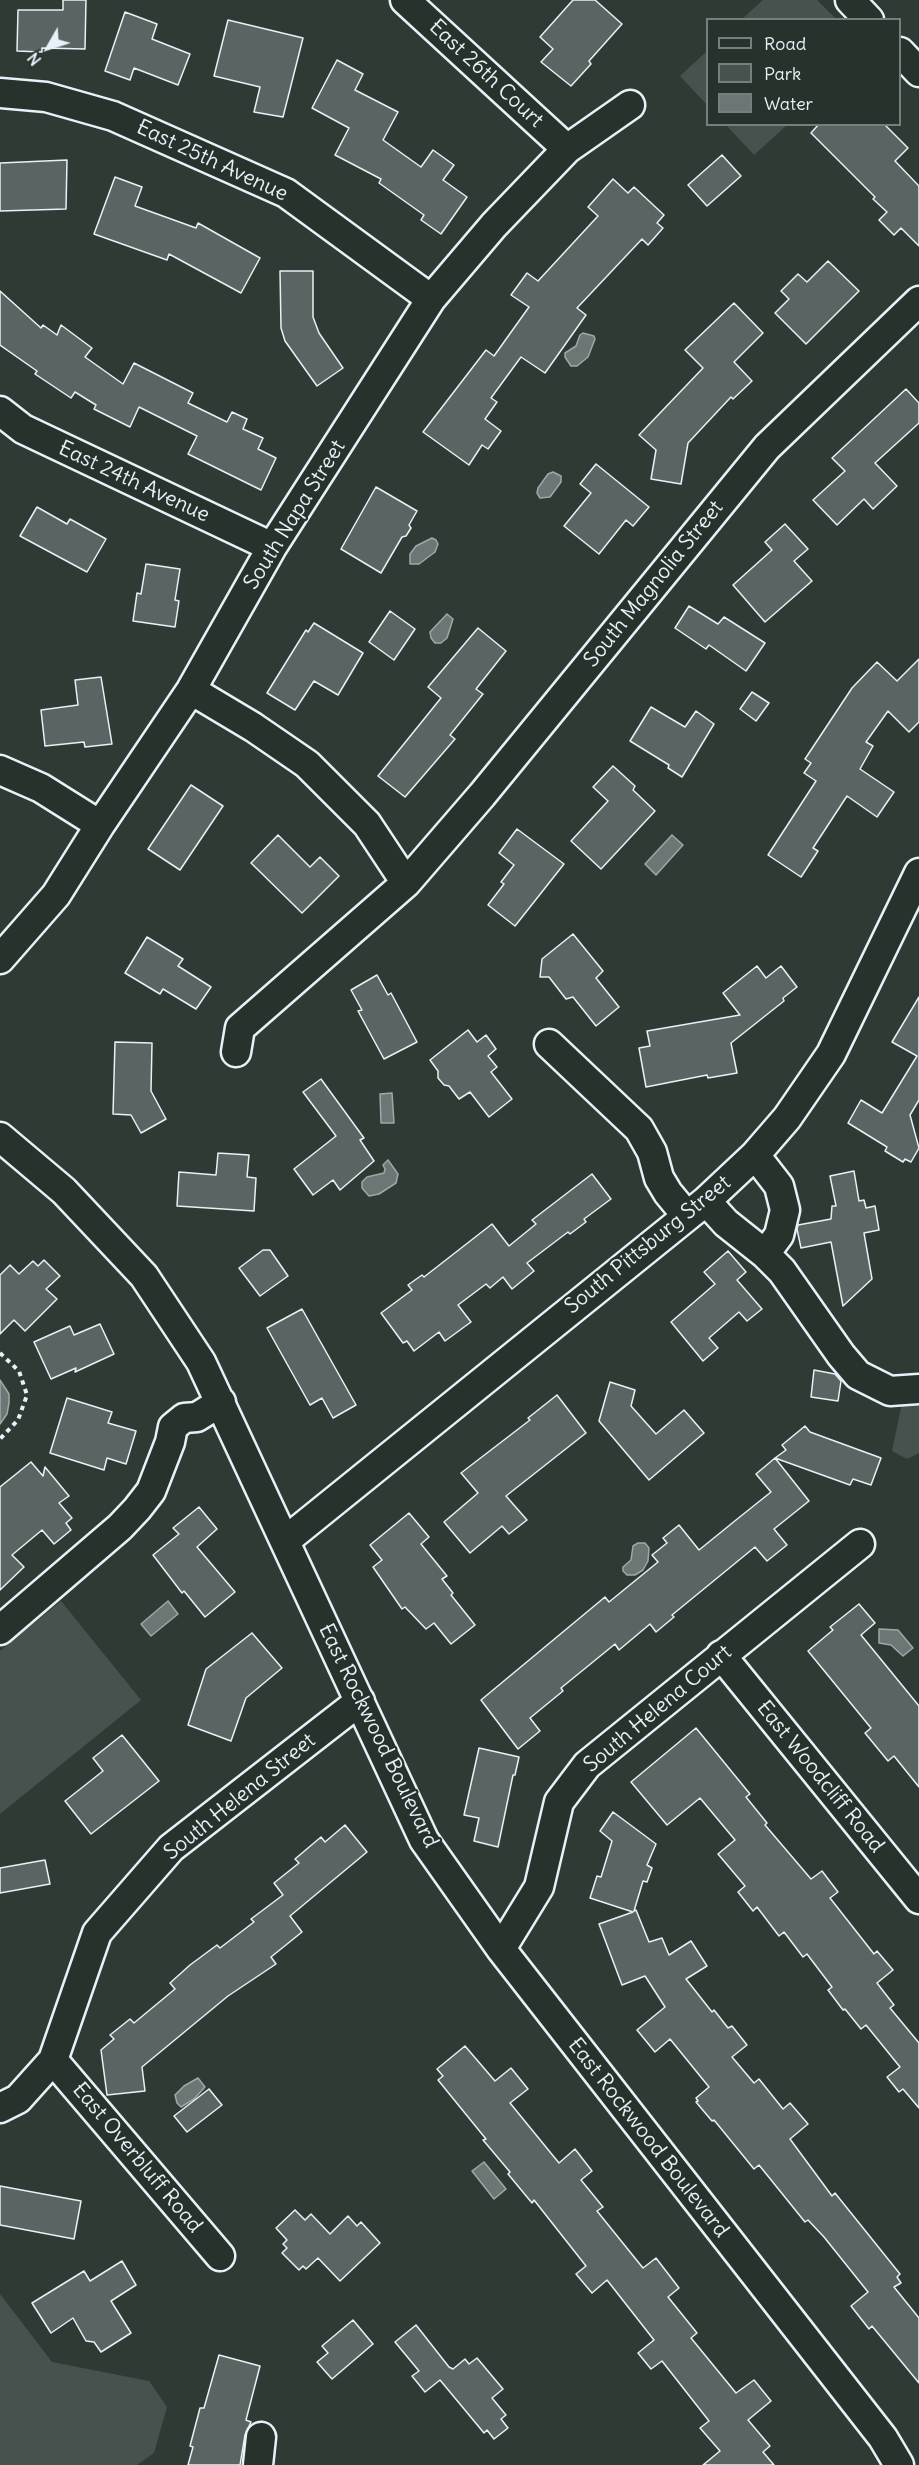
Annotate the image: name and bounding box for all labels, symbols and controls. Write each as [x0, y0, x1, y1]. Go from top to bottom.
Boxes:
street label: East 26th Court [424, 15, 548, 133]
north arrow [18, 18, 78, 78]
legend [706, 18, 901, 126]
text: Road [764, 32, 806, 55]
text: N [23, 49, 45, 70]
text: Park [764, 62, 801, 85]
text: Water [764, 92, 813, 115]
street label: East 25th Avenue [132, 115, 292, 207]
street label: East 24th Avenue [55, 436, 213, 528]
street label: South Napa Street [239, 436, 351, 594]
street label: South Magnolia Street [579, 496, 729, 672]
street label: South Pittsburg Street [560, 1170, 736, 1320]
street label: East Rockwood Boulevard [313, 1620, 443, 1852]
street label: South Helena Court [579, 1640, 737, 1778]
street label: East Woodcliff Road [751, 1696, 889, 1858]
street label: South Helena Street [159, 1728, 321, 1866]
street label: East Rockwood Boulevard [562, 2033, 734, 2243]
street label: East Overbluff Road [67, 2078, 207, 2238]

